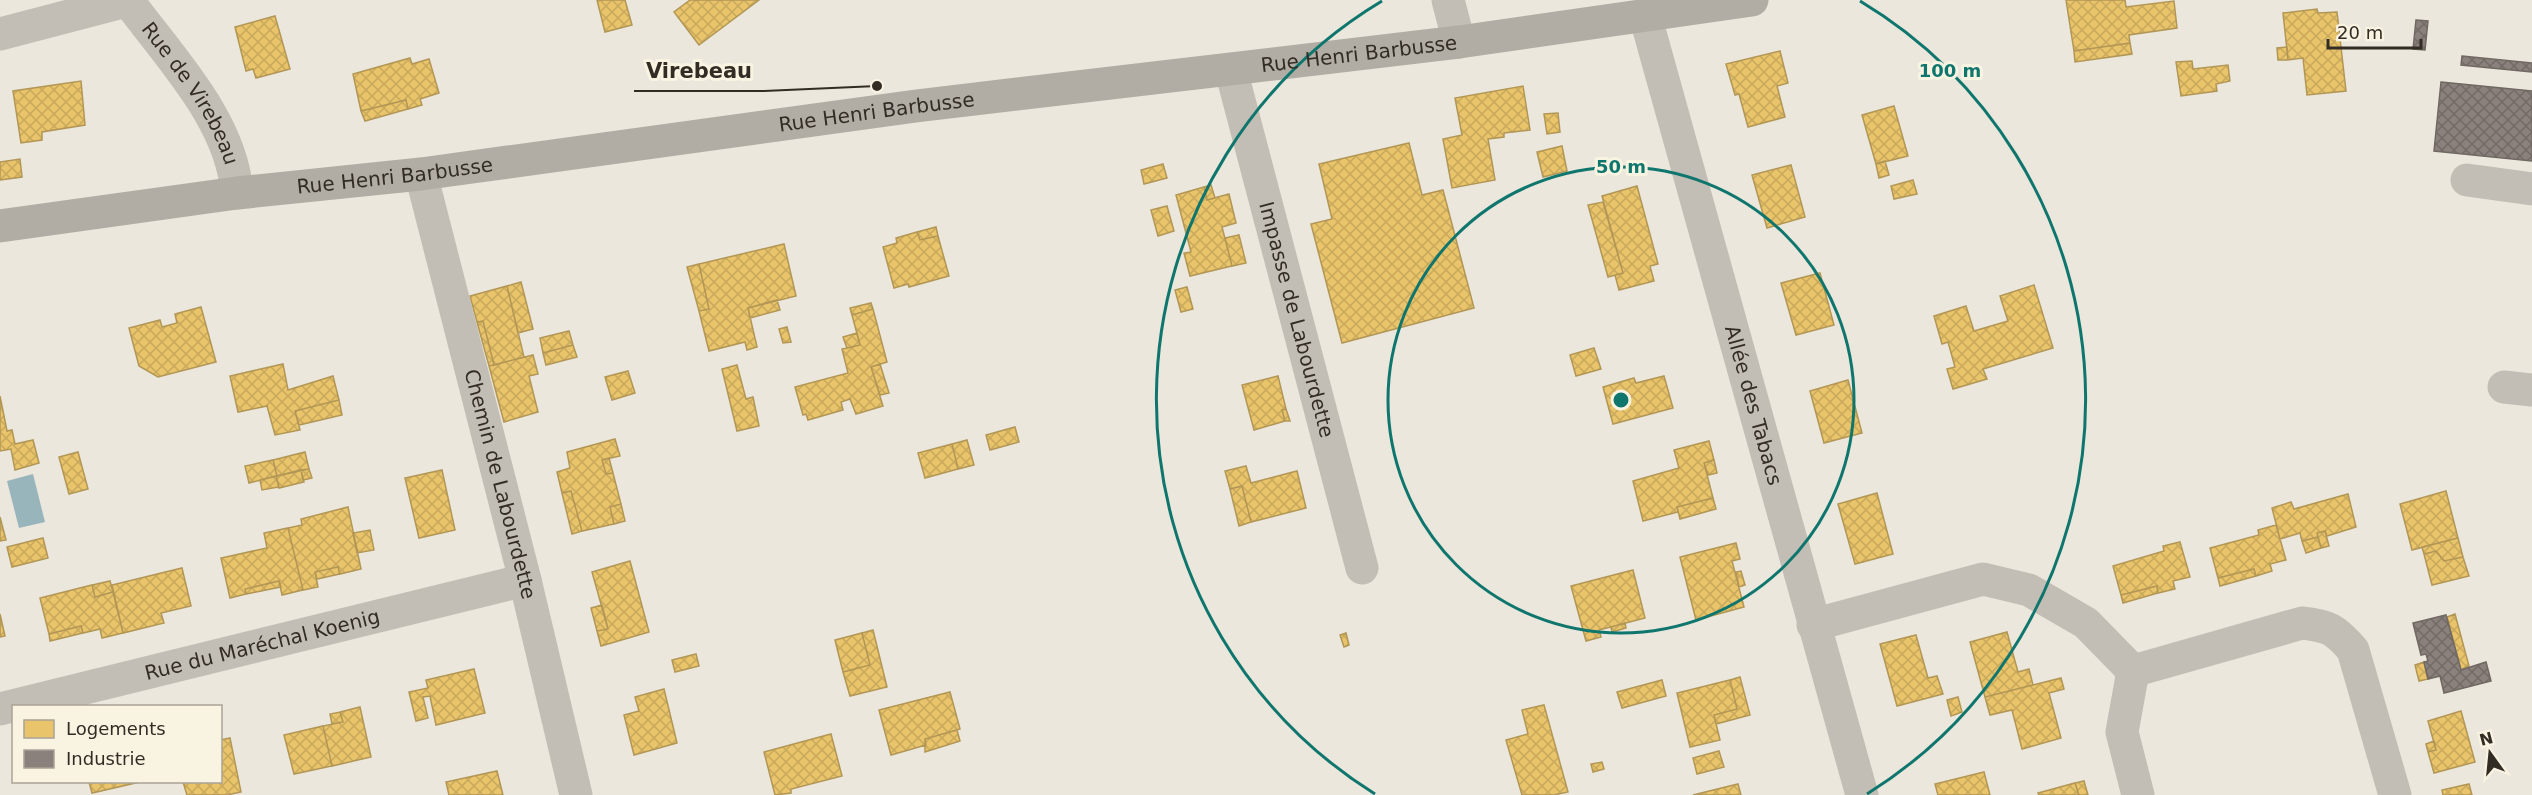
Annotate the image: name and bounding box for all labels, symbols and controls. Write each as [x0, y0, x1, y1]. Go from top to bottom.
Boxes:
scale bar [2328, 12, 2421, 50]
street label: Rue de Virebeau [137, 17, 244, 168]
text: 20 m [2337, 22, 2383, 43]
street label: Rue Henri Barbusse [1260, 30, 1458, 77]
callout: Virebeau [634, 52, 764, 91]
text: Virebeau [646, 59, 752, 83]
text: 100 m [1919, 60, 1981, 81]
street label: Rue Henri Barbusse [777, 87, 976, 137]
street label: Rue Henri Barbusse [295, 152, 494, 199]
text: 50 m [1596, 156, 1646, 177]
street label: Impasse de Labourdette [1254, 199, 1339, 440]
street label: Allée des Tabacs [1720, 322, 1787, 488]
street label: Chemin de Labourdette [459, 367, 541, 601]
centre of rings [1611, 390, 1631, 410]
street label: Rue du Maréchal Koenig [142, 604, 382, 685]
legend [12, 705, 222, 783]
text: Logements [66, 718, 166, 739]
north arrow [2460, 723, 2520, 783]
text: N [2477, 728, 2495, 750]
text: Industrie [66, 748, 145, 769]

